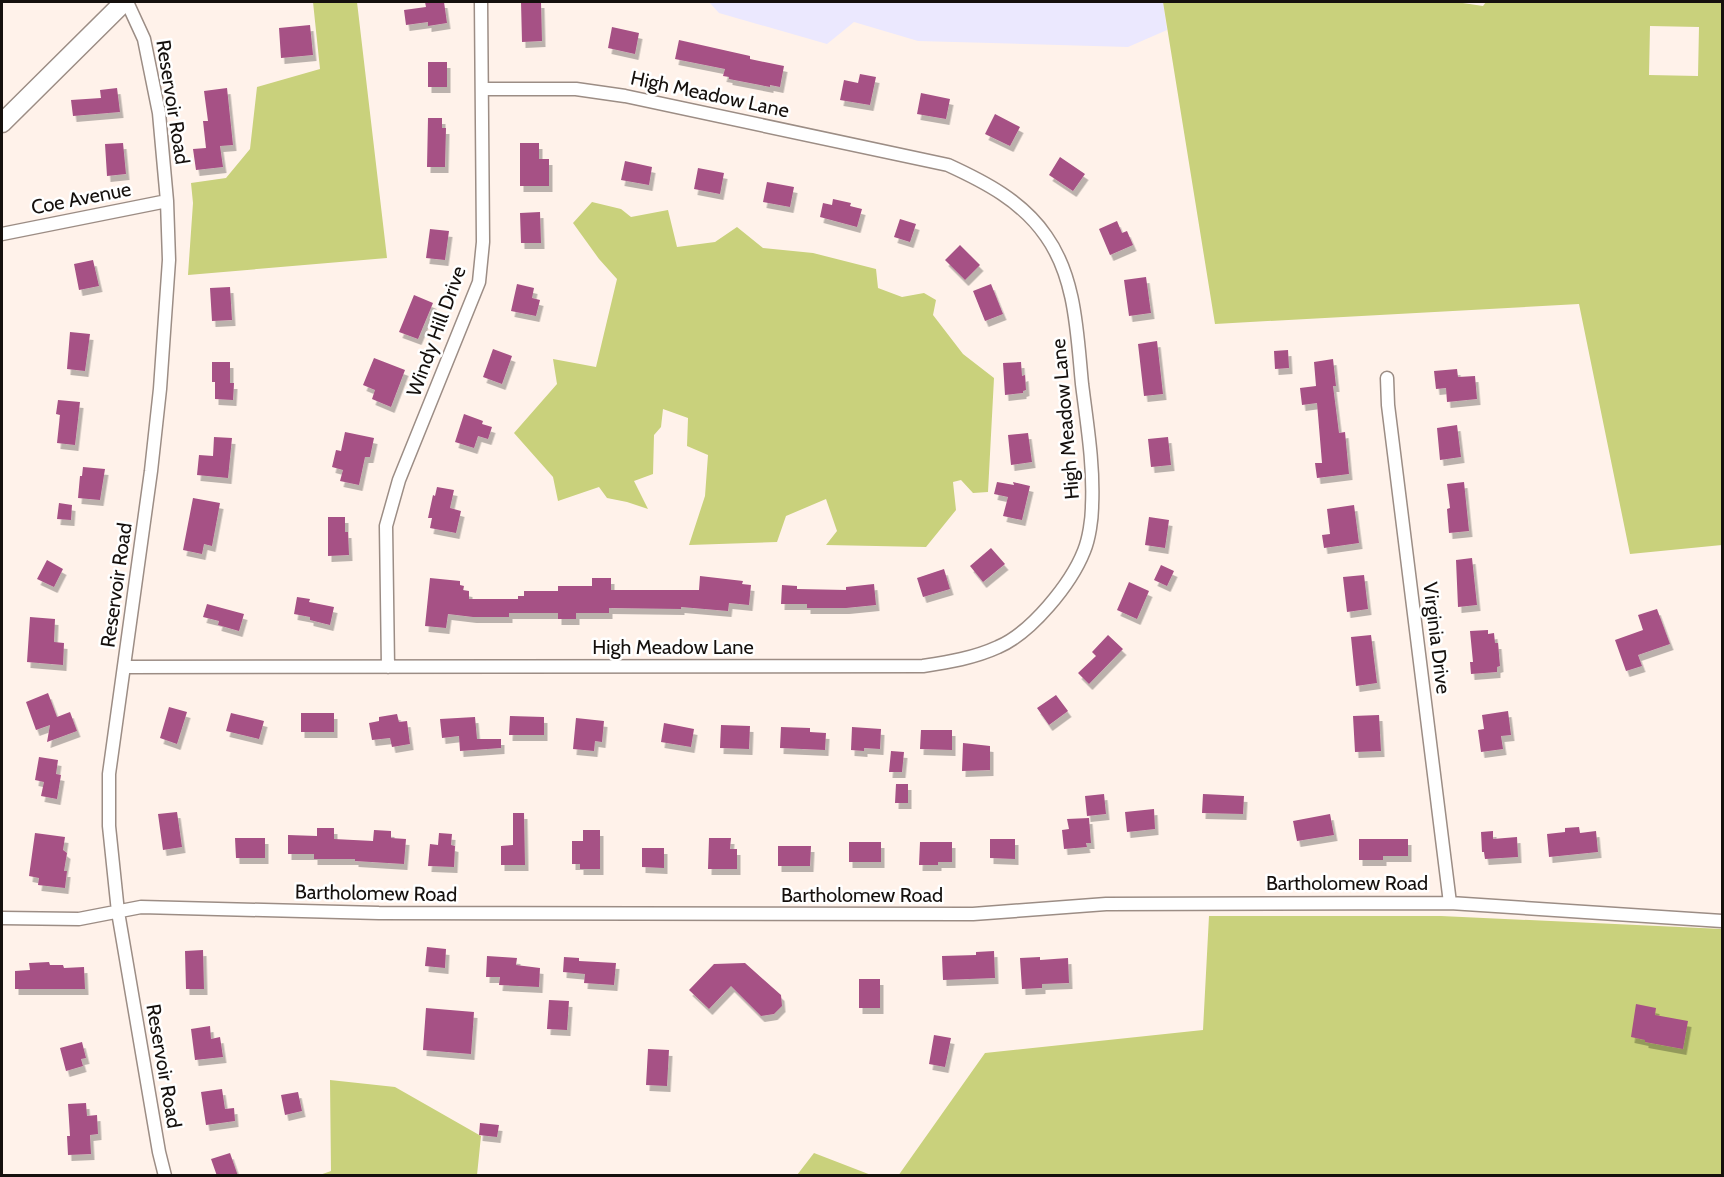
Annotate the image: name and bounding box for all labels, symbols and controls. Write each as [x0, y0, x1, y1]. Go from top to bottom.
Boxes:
street label: Reservoir Road [151, 38, 195, 166]
street label: High Meadow Lane [629, 65, 791, 123]
street label: Coe Avenue [29, 177, 133, 219]
street label: Windy Hill Drive [401, 263, 471, 399]
street label: High Meadow Lane [1046, 338, 1084, 500]
street label: Reservoir Road [95, 521, 137, 649]
street label: Virginia Drive [1418, 581, 1456, 695]
street label: High Meadow Lane [592, 635, 754, 659]
street label: Bartholomew Road [1266, 871, 1428, 895]
street label: Bartholomew Road [295, 880, 457, 906]
street label: Bartholomew Road [781, 883, 943, 907]
street label: Reservoir Road [141, 1002, 187, 1130]

